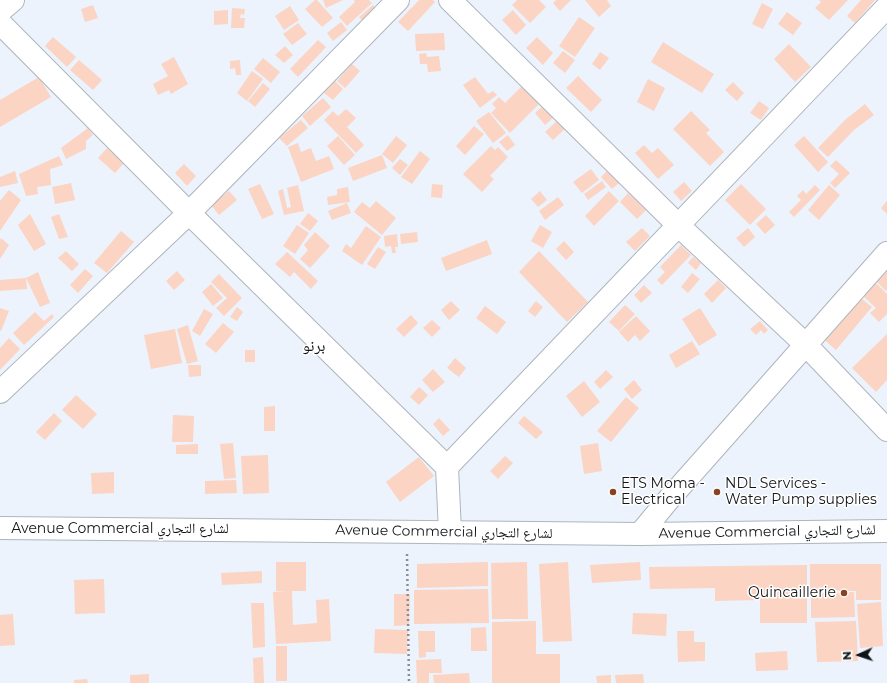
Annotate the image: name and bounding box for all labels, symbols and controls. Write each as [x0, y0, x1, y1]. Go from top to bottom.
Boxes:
district label: برنو [303, 336, 325, 356]
place label: ETS Moma - Electrical [621, 476, 705, 508]
place label: NDL Services - Water Pump supplies [725, 476, 877, 508]
marker: ETS Moma - Electrical [608, 487, 618, 497]
marker: NDL Services - Water Pump supplies [712, 487, 722, 497]
street label: Avenue Commercial لشارع التجاري [11, 521, 229, 537]
street label: Avenue Commercial لشارع التجاري [335, 522, 553, 542]
street label: Avenue Commercial لشارع التجاري [658, 522, 876, 542]
place label: Quincaillerie [748, 585, 836, 601]
marker: Quincaillerie [839, 588, 849, 598]
north arrow [839, 635, 879, 675]
text: N [840, 651, 854, 660]

